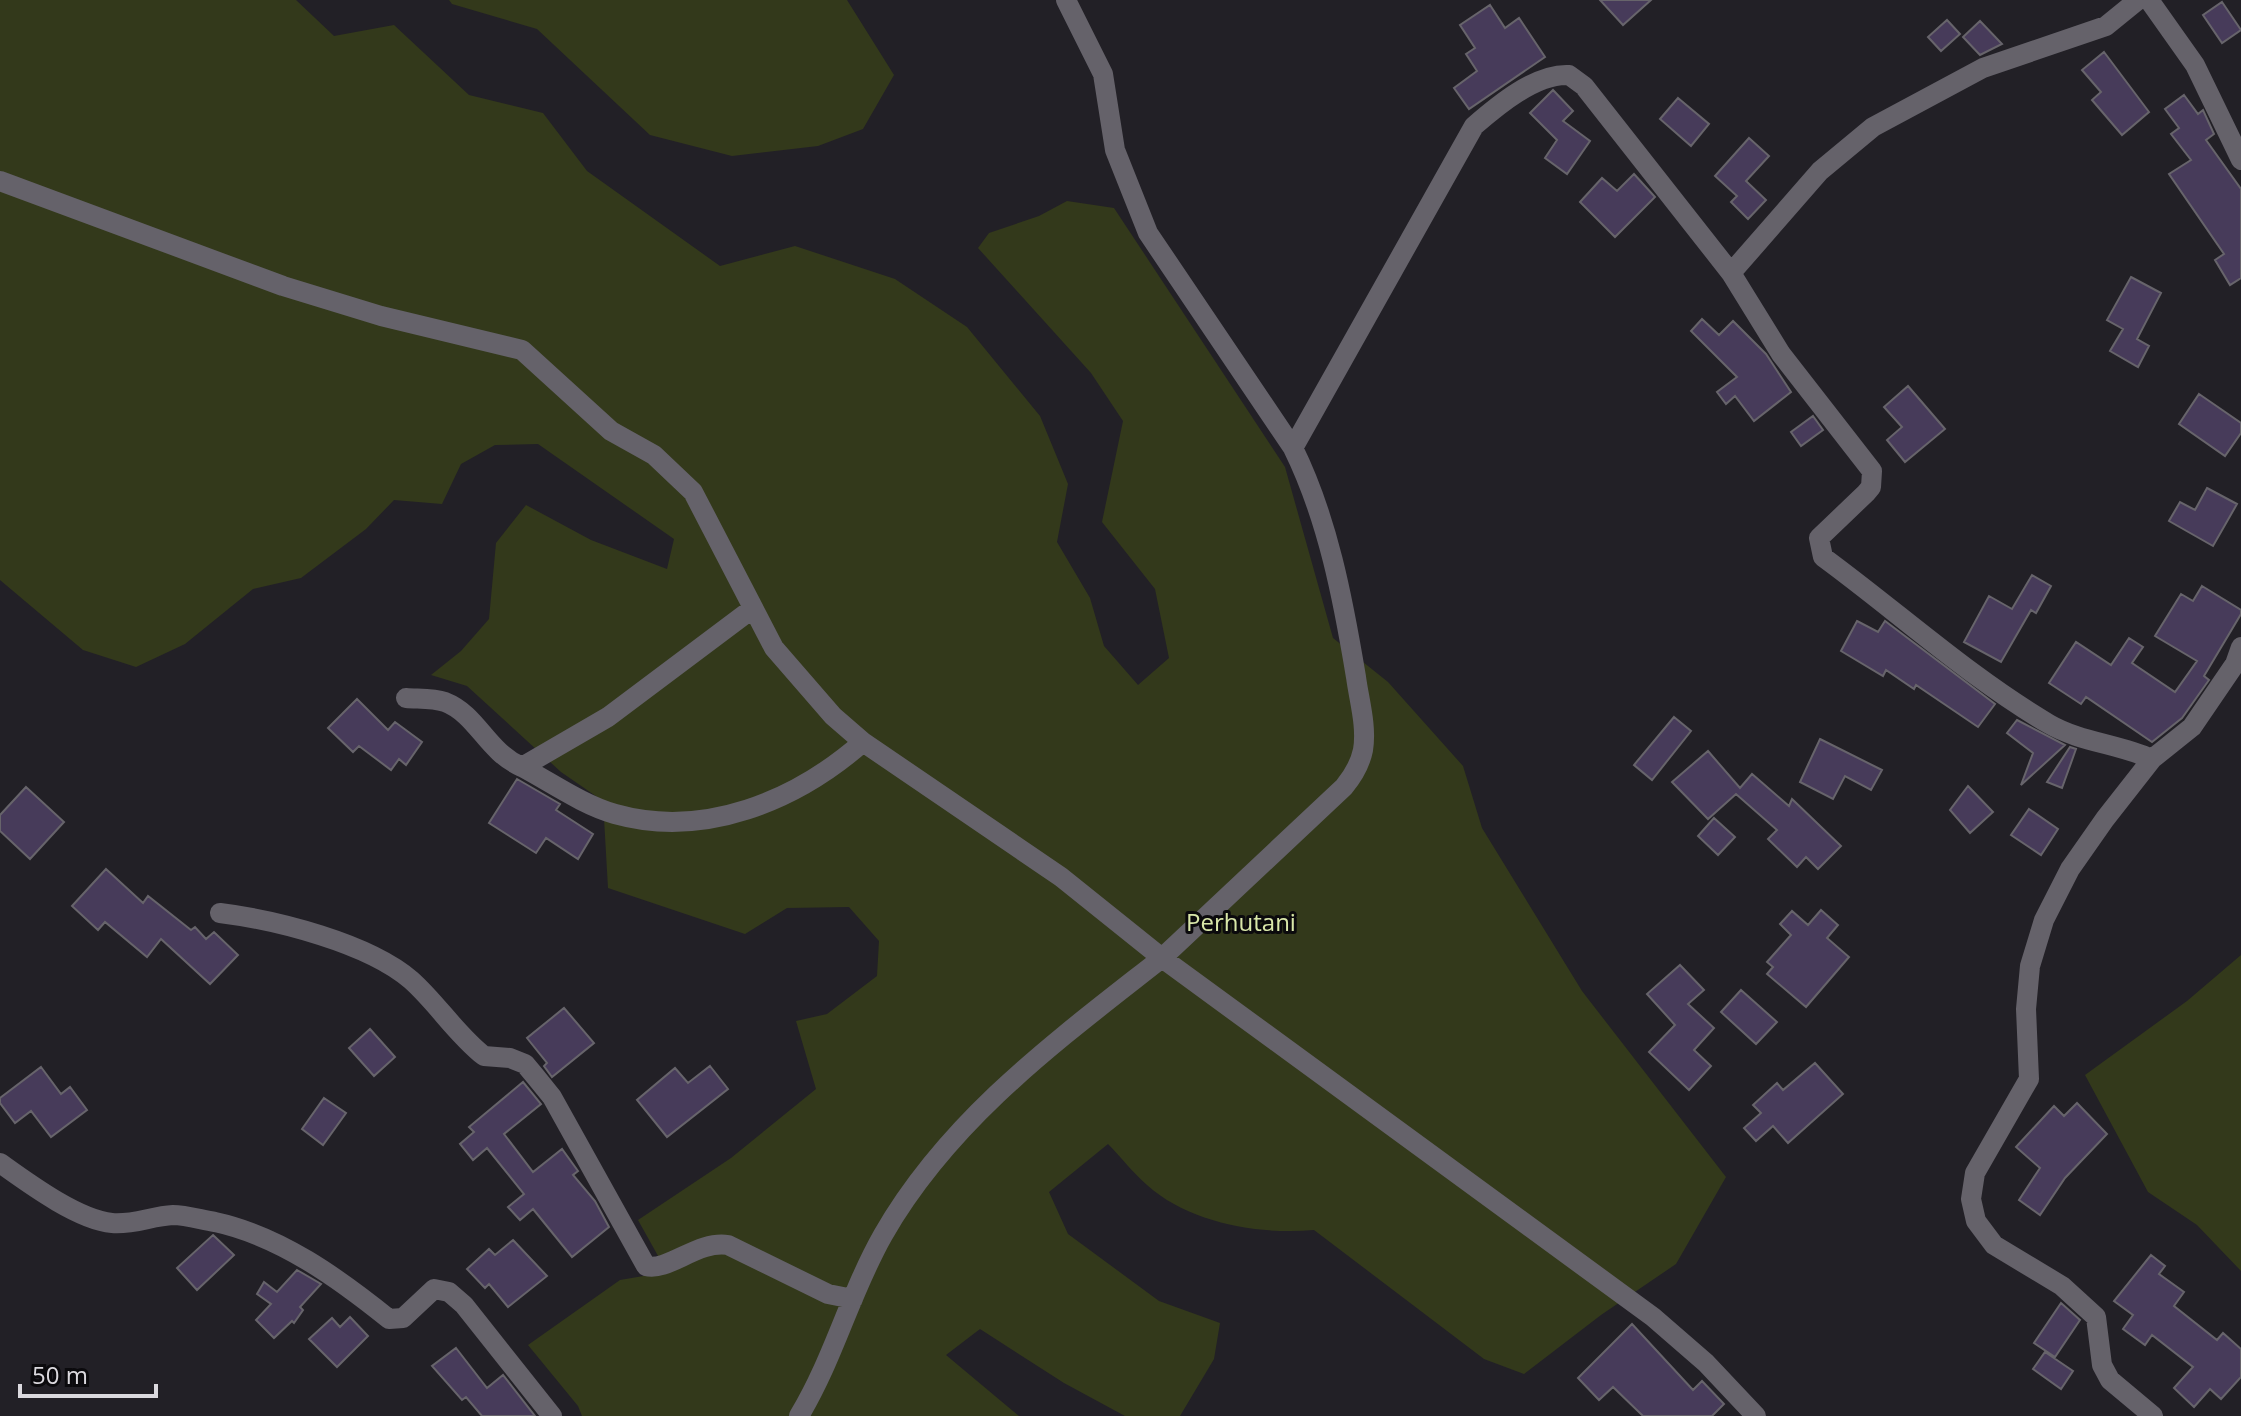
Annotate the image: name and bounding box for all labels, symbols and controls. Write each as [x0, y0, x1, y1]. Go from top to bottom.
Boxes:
park label: Perhutani [1186, 905, 1296, 938]
scale bar [20, 1348, 156, 1398]
text: 50 m [32, 1358, 88, 1391]

